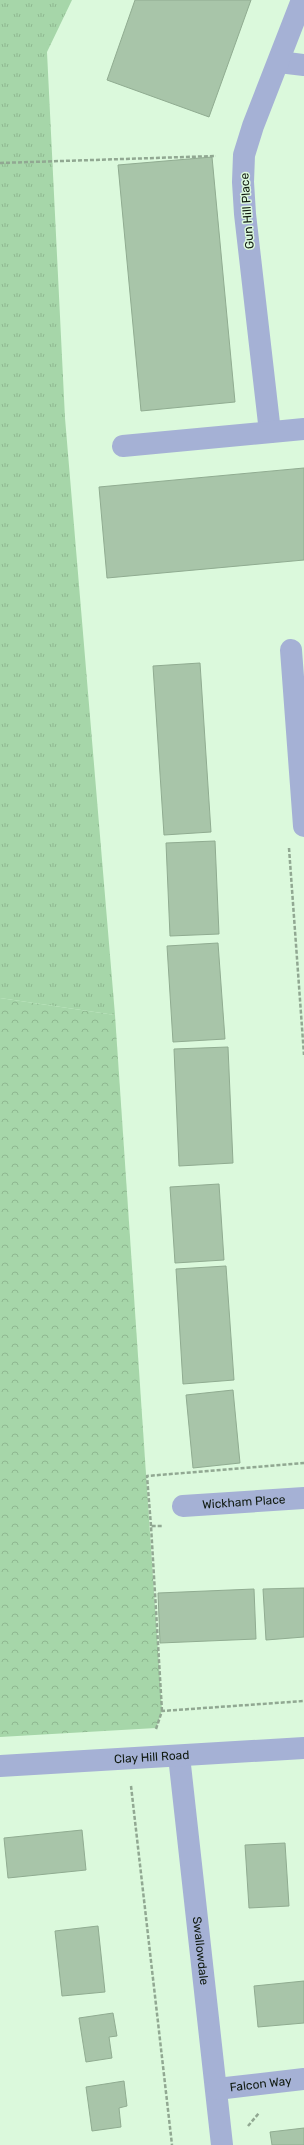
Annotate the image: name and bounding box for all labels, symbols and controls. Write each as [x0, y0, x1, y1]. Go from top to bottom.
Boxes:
street label: Gun Hill Place [237, 172, 257, 250]
street label: Wickham Place [202, 1492, 286, 1512]
street label: Clay Hill Road [114, 1748, 190, 1766]
street label: Swallowdale [190, 1916, 211, 1986]
street label: Falcon Way [229, 2073, 293, 2094]

